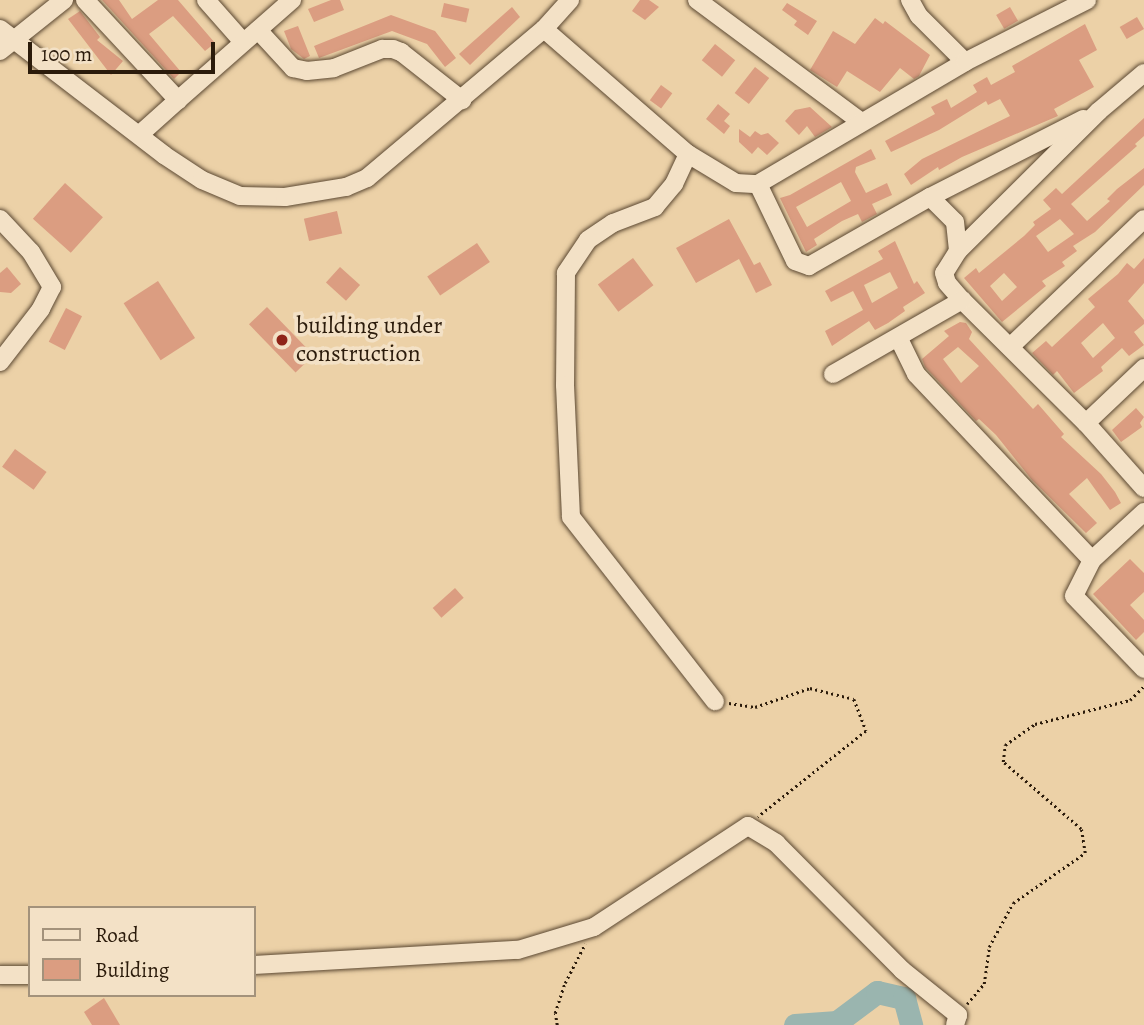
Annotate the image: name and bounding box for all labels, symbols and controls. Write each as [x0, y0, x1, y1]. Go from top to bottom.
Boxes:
scale bar [32, 28, 219, 72]
text: 100 m [41, 40, 92, 68]
place label: building under construction [296, 312, 442, 368]
marker: building under construction [274, 332, 290, 348]
legend [28, 906, 256, 997]
text: Road [95, 921, 139, 949]
text: Building [95, 956, 169, 984]

